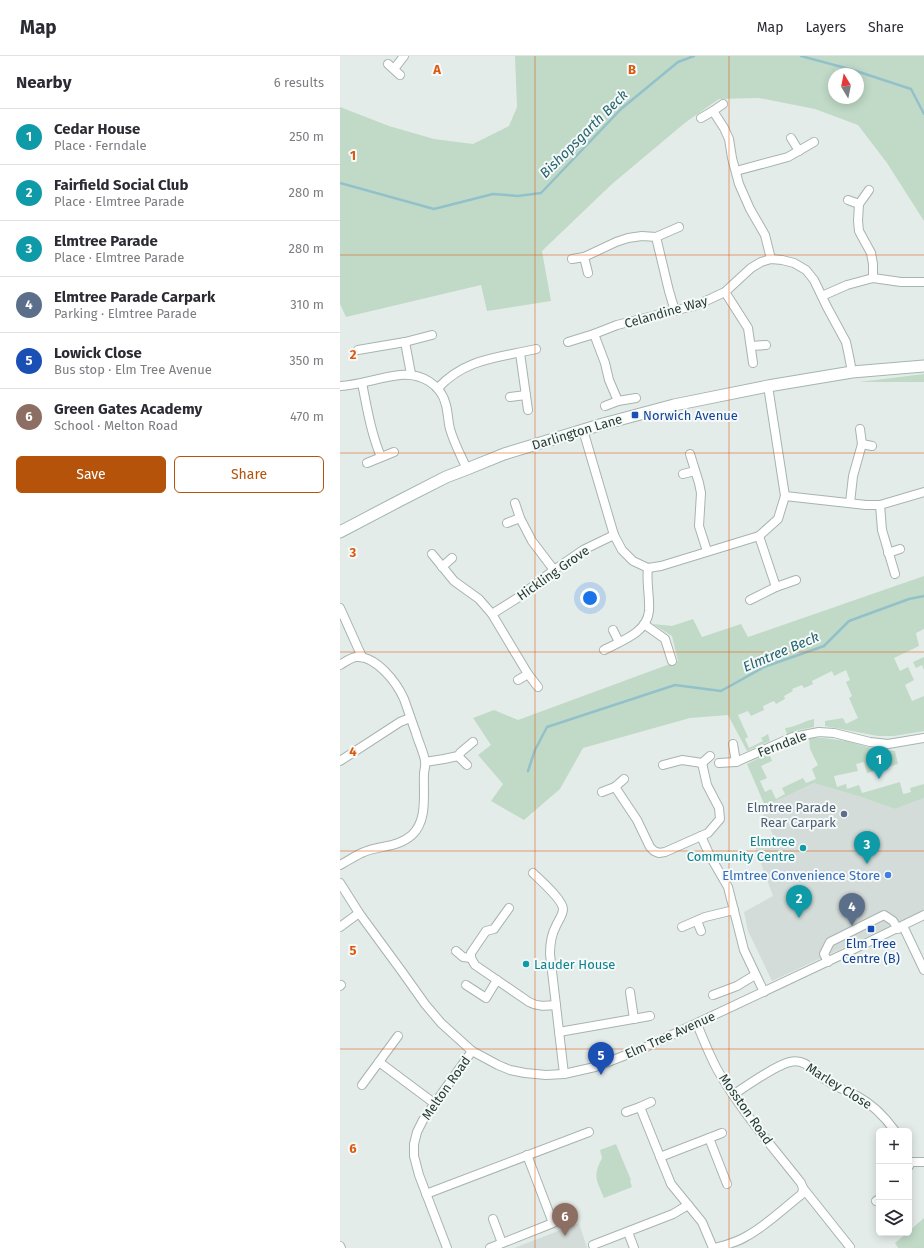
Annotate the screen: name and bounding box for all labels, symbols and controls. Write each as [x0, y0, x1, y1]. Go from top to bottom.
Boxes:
text: Map [20, 16, 57, 39]
text: Map [757, 19, 783, 36]
text: Layers [805, 19, 846, 36]
text: Share [868, 19, 904, 36]
text: A [432, 62, 441, 77]
text: B [628, 62, 636, 77]
north arrow [828, 68, 864, 104]
text: Nearby [16, 72, 71, 93]
text: 6 results [274, 75, 324, 90]
water label: Bishopsgarth Beck [536, 86, 632, 182]
text: Cedar House [54, 120, 140, 138]
text: 1 [26, 129, 32, 144]
text: 250 m [289, 129, 324, 144]
text: Place · Ferndale [54, 138, 146, 153]
text: 1 [350, 148, 356, 163]
text: Fairfield Social Club [54, 176, 188, 194]
text: 2 [26, 185, 32, 200]
text: 280 m [289, 185, 324, 200]
text: Place · Elmtree Parade [54, 194, 184, 209]
text: Elmtree Parade [54, 232, 158, 250]
text: 3 [26, 241, 32, 256]
text: 280 m [289, 241, 324, 256]
text: Place · Elmtree Parade [54, 250, 184, 265]
text: Elmtree Parade Carpark [54, 288, 215, 306]
street label: Celandine Way [623, 293, 710, 331]
text: 4 [25, 297, 33, 312]
text: 310 m [290, 297, 324, 312]
text: Parking · Elmtree Parade [54, 306, 197, 321]
text: Lowick Close [54, 344, 142, 362]
text: 2 [350, 347, 357, 362]
text: 5 [26, 353, 32, 368]
text: 350 m [289, 353, 324, 368]
text: Bus stop · Elm Tree Avenue [54, 362, 212, 377]
text: Green Gates Academy [54, 400, 202, 418]
place label: Norwich Avenue [643, 408, 738, 423]
text: 6 [25, 409, 33, 424]
text: 470 m [290, 409, 324, 424]
marker: Norwich Avenue [630, 410, 640, 420]
street label: Darlington Lane [530, 411, 624, 453]
text: School · Melton Road [54, 418, 178, 433]
button: Save [16, 456, 166, 493]
button: Share [174, 456, 324, 493]
street label: Hickling Grove [514, 543, 592, 603]
text: 3 [349, 545, 357, 560]
your location [580, 588, 600, 608]
water label: Elmtree Beck [740, 628, 822, 676]
street label: Ferndale [755, 728, 809, 760]
text: 4 [349, 744, 357, 759]
pin: 1 [866, 746, 892, 779]
place label: Elmtree Parade Rear Carpark [747, 800, 836, 830]
marker: Elmtree Parade Rear Carpark [839, 809, 849, 819]
pin: 3 [854, 831, 880, 864]
place label: Elmtree Community Centre [687, 834, 795, 864]
marker: Elmtree Community Centre [798, 843, 808, 853]
place label: Elmtree Convenience Store [722, 868, 880, 883]
marker: Elmtree Convenience Store [883, 870, 893, 880]
pin: 2 [786, 885, 812, 918]
pin: 4 [839, 893, 865, 926]
marker: Elm Tree Centre (B) [866, 924, 876, 934]
place label: Elm Tree Centre (B) [842, 936, 900, 966]
text: 5 [350, 943, 357, 958]
place label: Lauder House [534, 957, 615, 972]
marker: Lauder House [521, 959, 531, 969]
street label: Elm Tree Avenue [623, 1008, 717, 1062]
pin: 5 [588, 1042, 614, 1075]
street label: Melton Road [419, 1053, 473, 1123]
street label: Marley Close [803, 1060, 875, 1112]
street label: Mosston Road [716, 1071, 776, 1147]
map controls [876, 1128, 912, 1236]
button: + [876, 1128, 912, 1164]
text: 6 [349, 1141, 357, 1156]
button: − [876, 1164, 912, 1200]
button: layers [876, 1200, 912, 1236]
pin: 6 [552, 1203, 578, 1236]

